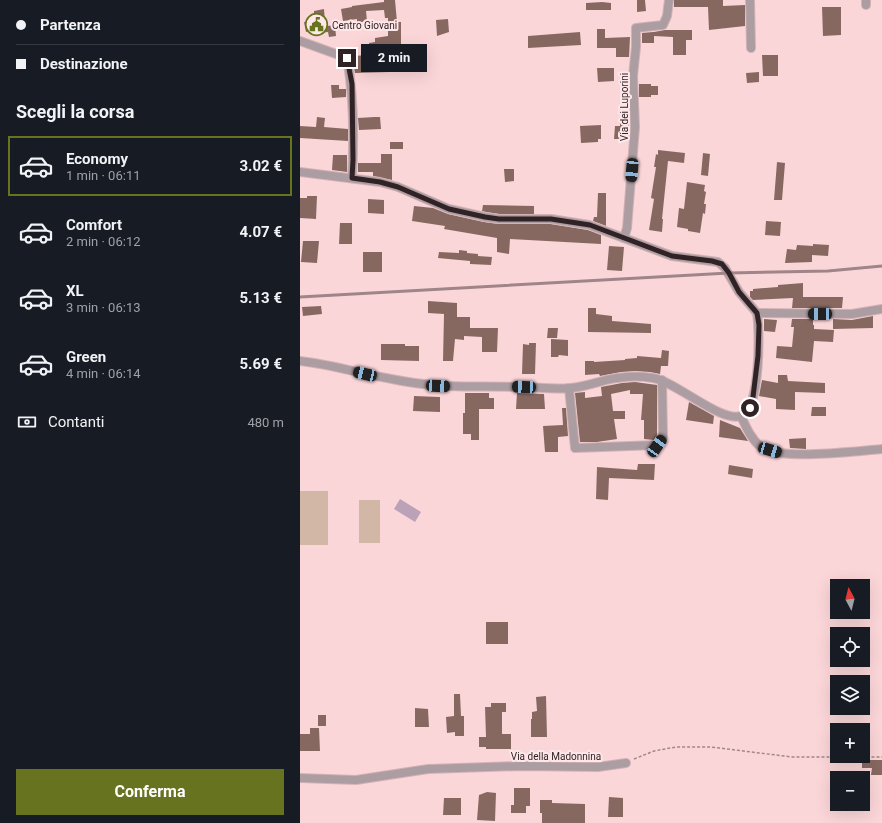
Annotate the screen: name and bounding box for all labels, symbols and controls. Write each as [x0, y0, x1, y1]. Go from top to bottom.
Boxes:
public building icon: Centro Giovani [303, 12, 329, 38]
text: Partenza [40, 16, 101, 34]
place label: Centro Giovani [332, 20, 397, 31]
callout: 2 min [361, 44, 427, 72]
route end [338, 49, 356, 67]
text: 2 min [378, 50, 410, 65]
text: Destinazione [40, 55, 128, 73]
street label: Via dei Luporini [619, 73, 630, 141]
text: Scegli la corsa [16, 101, 134, 122]
icon: car [18, 148, 54, 184]
text: Economy [66, 150, 128, 168]
text: 3.02 € [239, 157, 282, 175]
car [625, 158, 639, 182]
text: 1 min · 06:11 [66, 168, 141, 183]
icon: car [18, 214, 54, 250]
text: Comfort [66, 216, 122, 234]
text: 4.07 € [239, 223, 282, 241]
text: 2 min · 06:12 [66, 234, 141, 249]
icon: car [18, 280, 54, 316]
text: XL [66, 282, 84, 300]
text: 5.13 € [239, 289, 282, 307]
text: 3 min · 06:13 [66, 300, 141, 315]
car [808, 308, 832, 320]
icon: car [18, 346, 54, 382]
text: Green [66, 348, 106, 366]
text: 5.69 € [239, 355, 282, 373]
car [352, 365, 378, 383]
text: 4 min · 06:14 [66, 366, 141, 381]
car [426, 379, 450, 393]
car [512, 381, 536, 393]
route start [741, 399, 759, 417]
icon: cash [16, 411, 38, 433]
text: Contanti [48, 413, 105, 431]
text: 480 m [247, 415, 284, 430]
car [645, 433, 669, 459]
car [757, 441, 783, 459]
north arrow [830, 579, 870, 619]
map controls [830, 579, 870, 811]
button: locate [830, 627, 870, 667]
button: layers [830, 675, 870, 715]
button: + [830, 723, 870, 763]
street label: Via della Madonnina [511, 751, 601, 762]
button: Conferma [16, 769, 284, 815]
button: − [830, 771, 870, 811]

